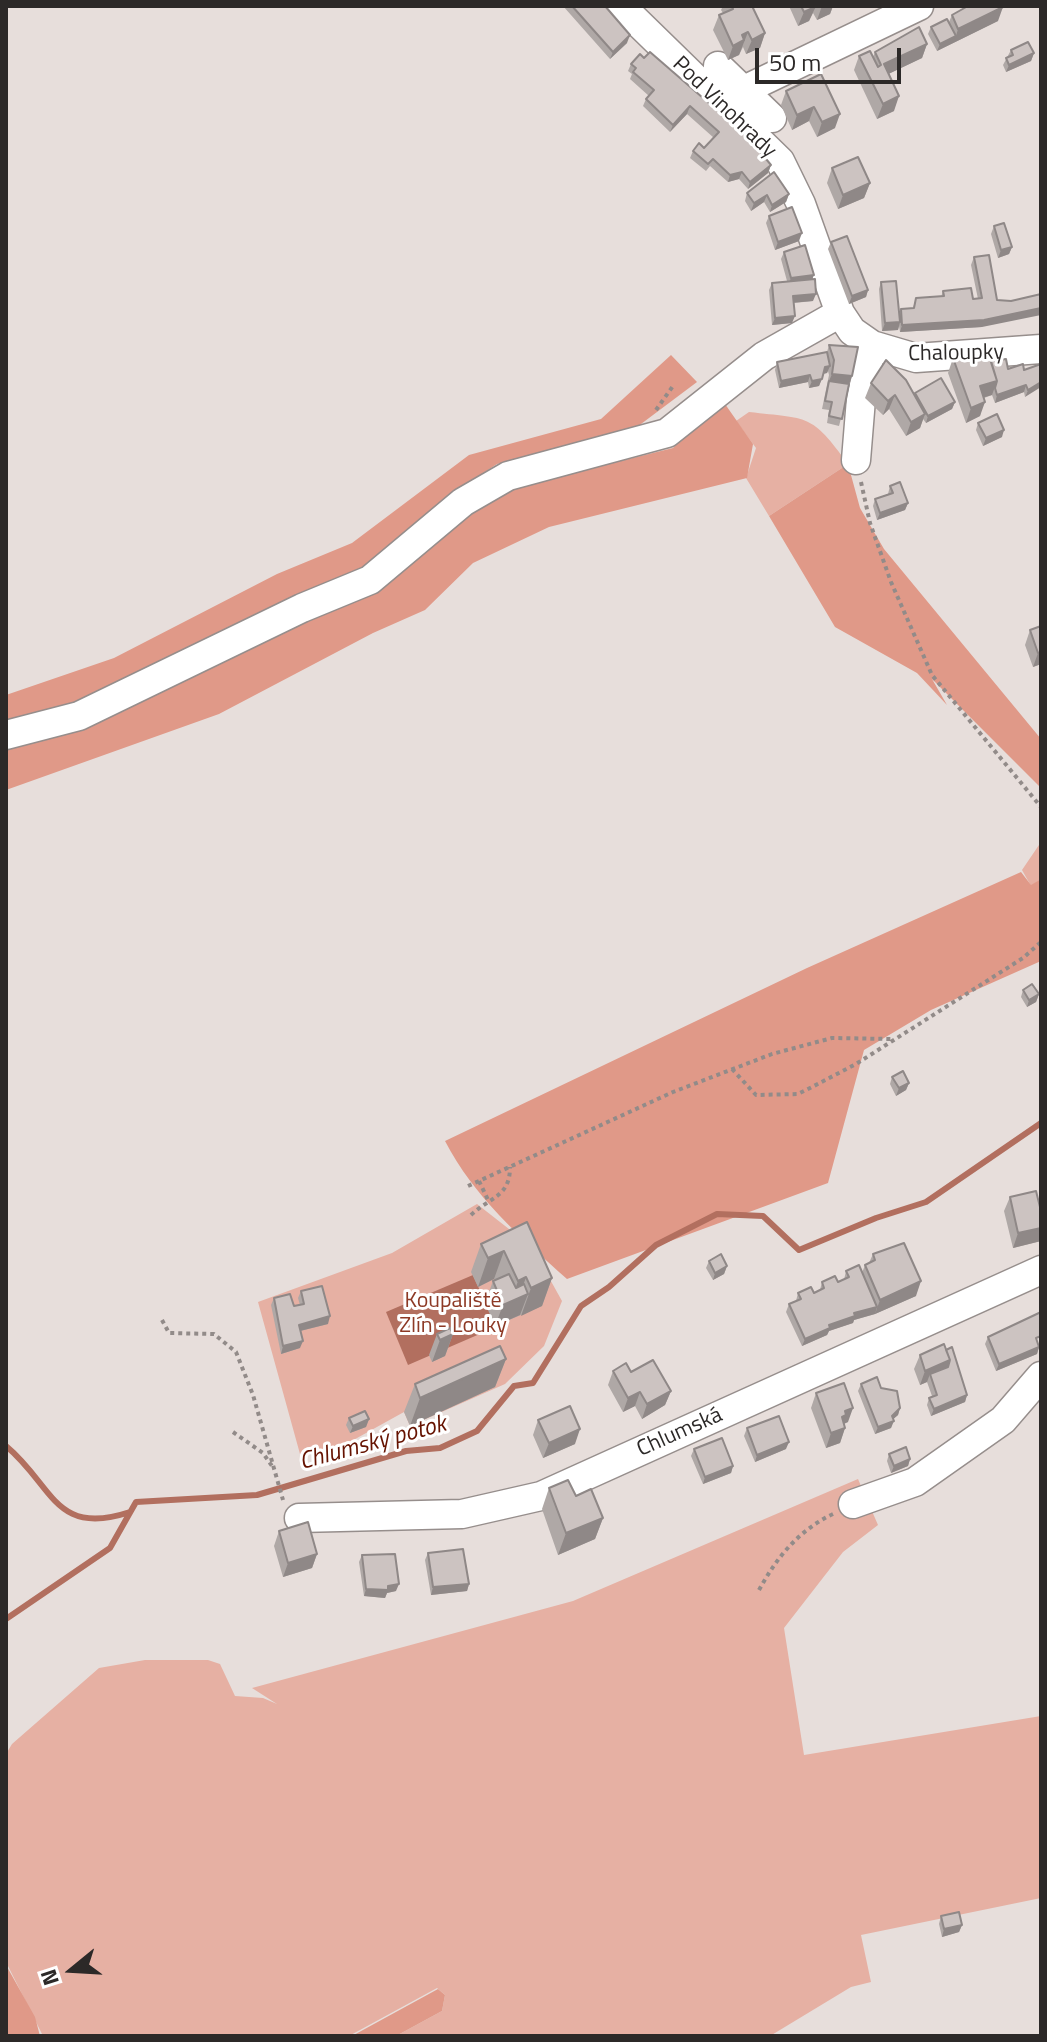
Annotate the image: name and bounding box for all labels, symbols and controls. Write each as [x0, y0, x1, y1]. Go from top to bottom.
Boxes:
scale bar [759, 32, 905, 82]
text: 50 m [769, 44, 821, 80]
street label: Pod Vinohrady [666, 52, 782, 164]
street label: Chaloupky [908, 340, 1004, 368]
park label: Koupaliště Zlín - Louky [399, 1289, 507, 1340]
street label: Chlumská [633, 1403, 727, 1463]
water label: Chlumský potok [296, 1411, 450, 1477]
north arrow [32, 1930, 112, 2010]
text: N [31, 1965, 68, 1990]

